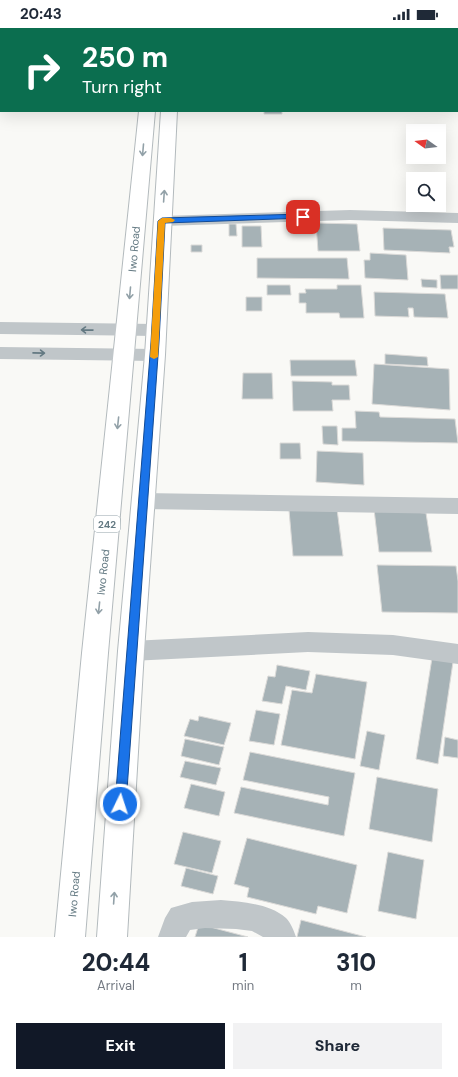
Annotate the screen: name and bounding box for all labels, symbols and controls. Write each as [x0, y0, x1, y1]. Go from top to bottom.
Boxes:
text: 20:43 [20, 4, 62, 24]
text: 250 m [82, 39, 168, 76]
icon: right [16, 44, 68, 96]
text: Turn right [82, 75, 162, 99]
north arrow [406, 124, 446, 164]
map controls [406, 124, 446, 212]
one-way arrow [140, 143, 147, 156]
button: search [406, 172, 446, 212]
one-way arrow [160, 190, 167, 203]
pin [286, 200, 320, 234]
icon: arrive [292, 206, 314, 228]
street label: Iwo Road [125, 225, 143, 272]
one-way arrow [126, 286, 133, 299]
one-way arrow [81, 326, 94, 334]
one-way arrow [32, 350, 45, 357]
one-way arrow [114, 416, 121, 429]
road number: 242 [94, 516, 120, 532]
street label: Iwo Road [94, 548, 112, 596]
one-way arrow [95, 601, 103, 614]
position arrow [99, 783, 141, 825]
street label: Iwo Road [65, 870, 83, 917]
one-way arrow [110, 892, 117, 905]
text: 20:44 [82, 947, 150, 978]
text: 1 [239, 947, 248, 978]
text: 310 [336, 947, 376, 978]
text: Arrival [97, 977, 135, 994]
text: min [232, 977, 254, 994]
text: m [350, 977, 362, 994]
button: Exit [16, 1023, 225, 1069]
button: Share [233, 1023, 442, 1069]

